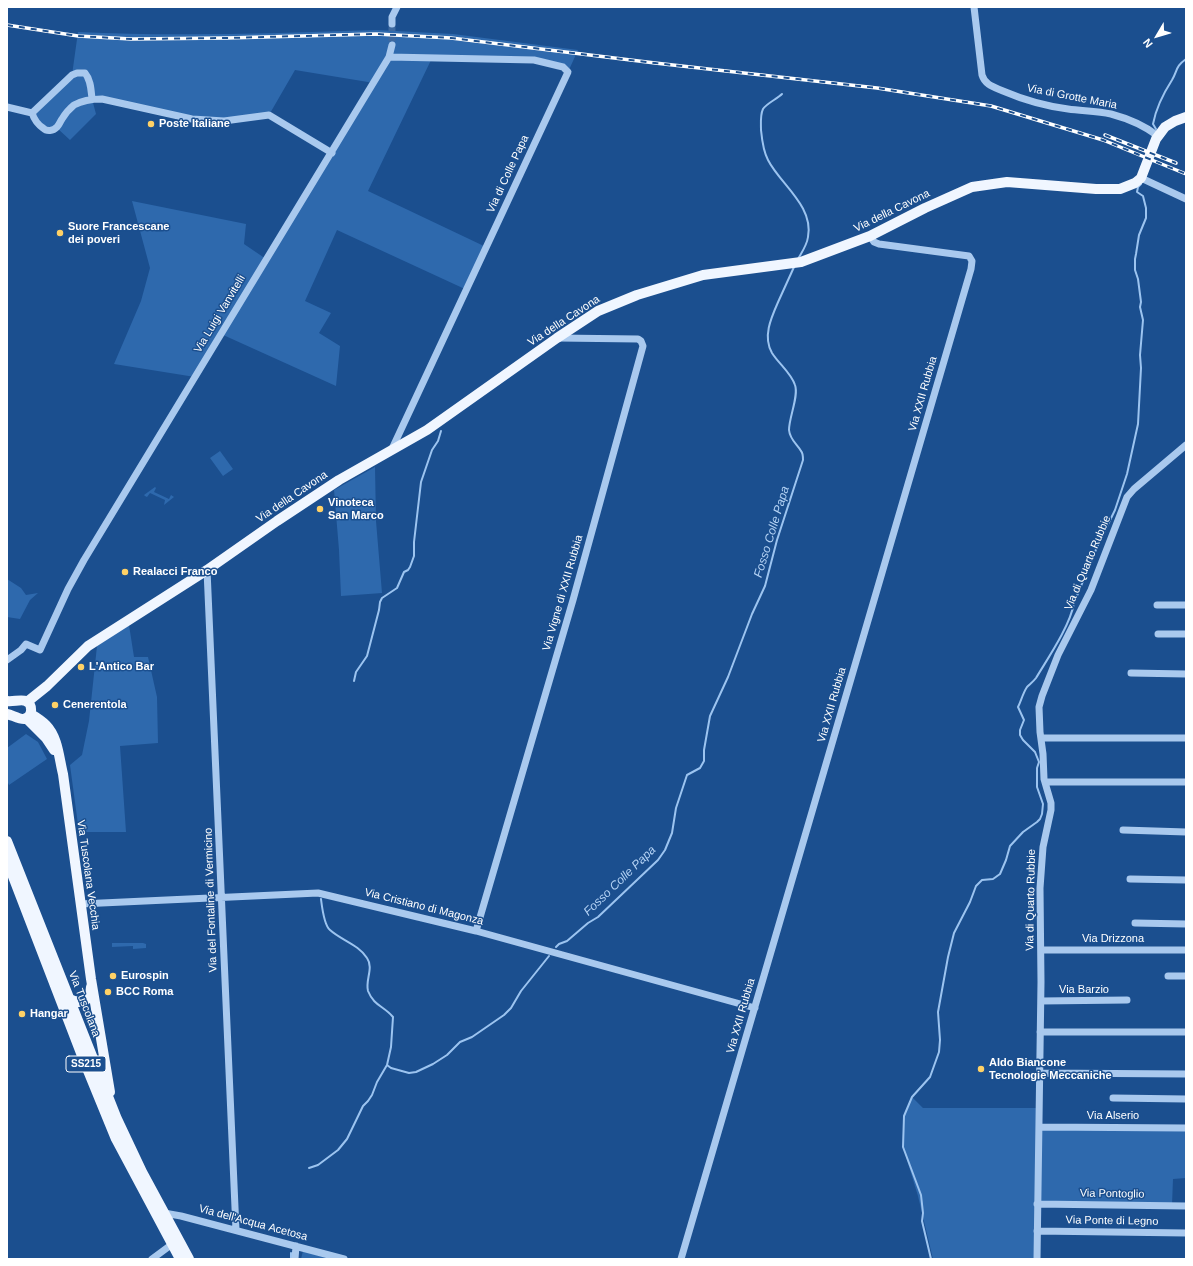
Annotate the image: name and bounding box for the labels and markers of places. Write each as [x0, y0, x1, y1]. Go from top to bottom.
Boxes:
place label: Poste Italiane [159, 117, 230, 131]
marker: Poste Italiane [146, 119, 156, 129]
place label: Suore Francescane dei poveri [68, 220, 169, 246]
marker: Suore Francescane dei poveri [55, 228, 65, 238]
place label: Vinoteca San Marco [328, 496, 384, 522]
marker: Vinoteca San Marco [315, 504, 325, 514]
place label: Realacci Franco [133, 565, 217, 579]
marker: Realacci Franco [120, 567, 130, 577]
place label: L'Antico Bar [89, 660, 154, 674]
marker: L'Antico Bar [76, 662, 86, 672]
place label: Cenerentola [63, 698, 127, 712]
marker: Cenerentola [50, 700, 60, 710]
place label: Eurospin [121, 969, 169, 983]
marker: Eurospin [108, 971, 118, 981]
place label: BCC Roma [116, 985, 173, 999]
marker: BCC Roma [103, 987, 113, 997]
place label: Hangar [30, 1007, 68, 1021]
marker: Hangar [17, 1009, 27, 1019]
place label: Aldo Biancone Tecnologie Meccaniche [989, 1056, 1112, 1082]
marker: Aldo Biancone Tecnologie Meccaniche [976, 1064, 986, 1074]

